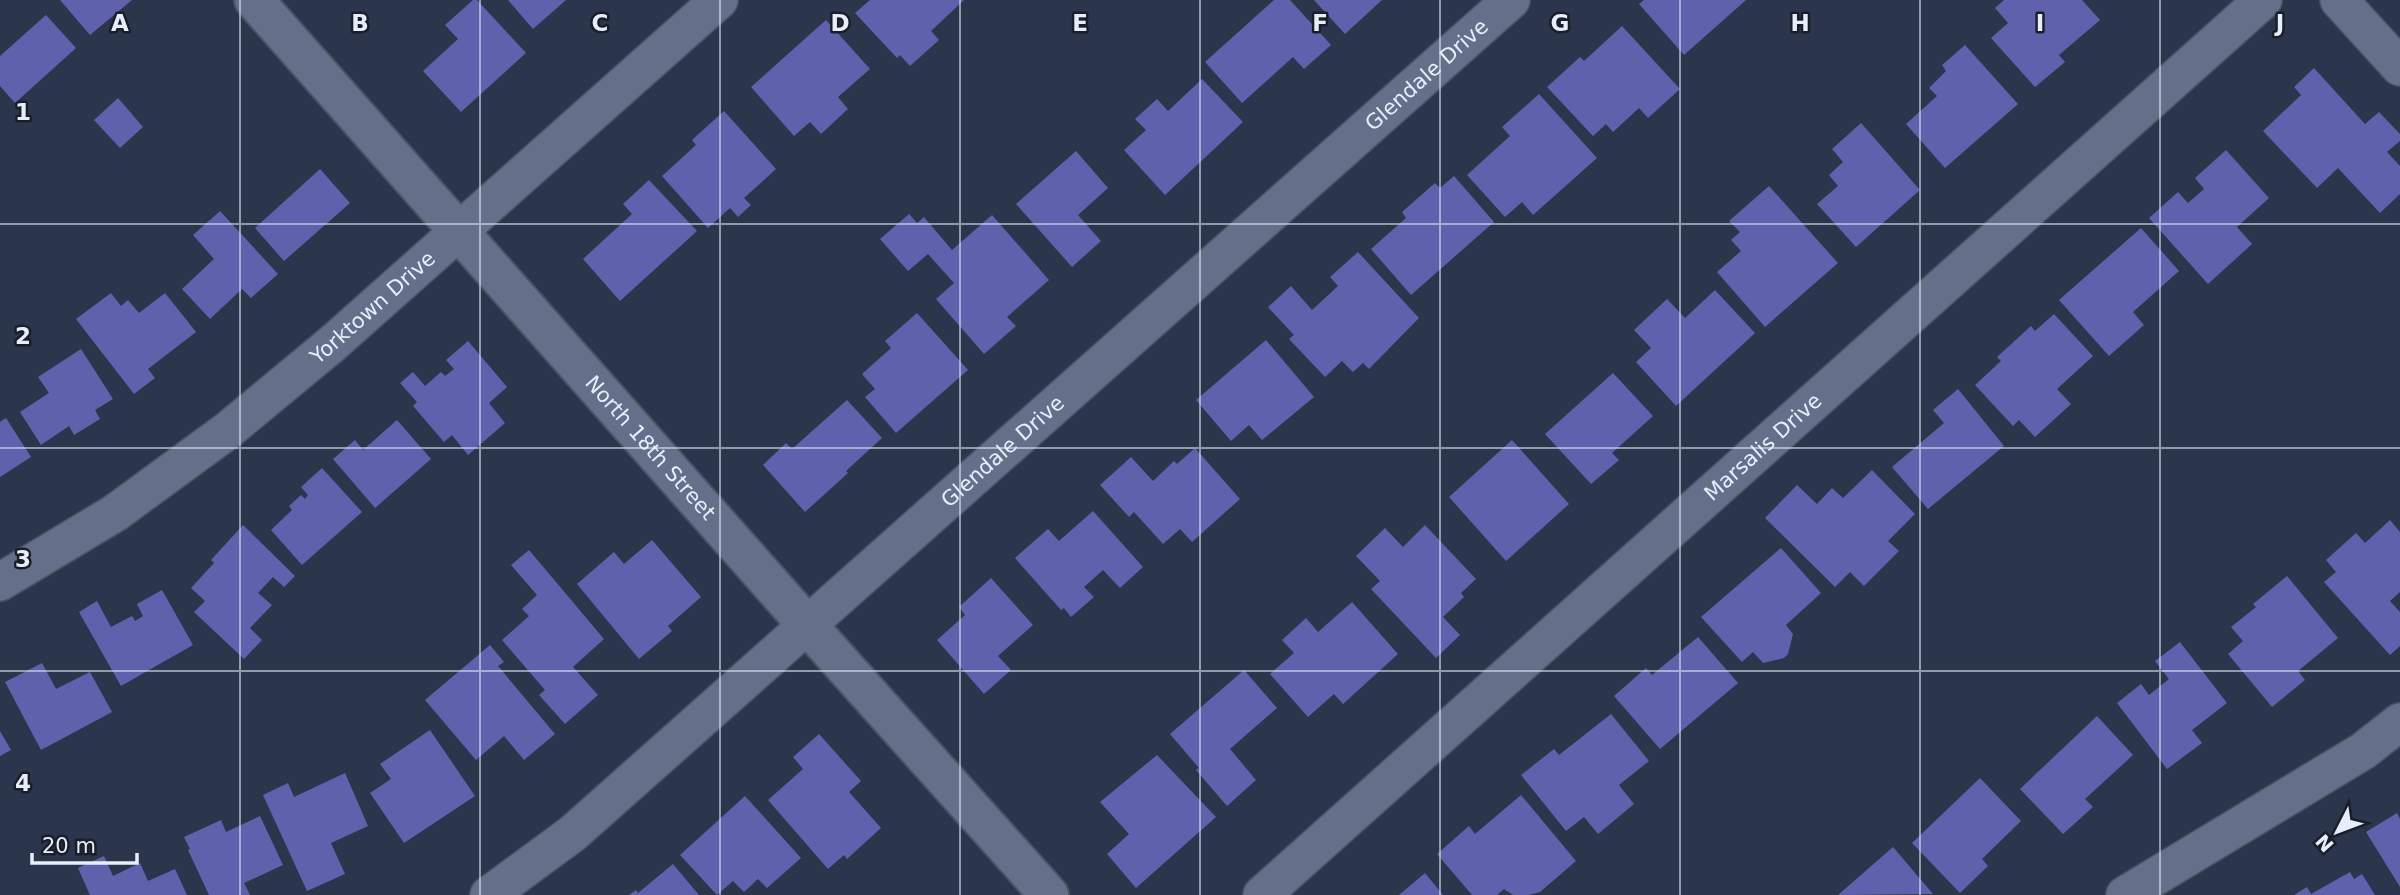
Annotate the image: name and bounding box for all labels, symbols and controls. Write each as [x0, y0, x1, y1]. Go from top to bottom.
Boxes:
text: A [111, 10, 129, 36]
text: B [351, 10, 369, 36]
text: C [592, 10, 608, 36]
text: D [830, 10, 850, 36]
text: E [1072, 10, 1088, 36]
text: F [1312, 10, 1328, 36]
text: G [1551, 10, 1569, 36]
text: H [1790, 10, 1810, 36]
text: I [2036, 10, 2044, 36]
text: J [2274, 10, 2284, 36]
street label: Glendale Drive [1360, 14, 1493, 136]
text: 1 [15, 99, 31, 125]
street label: Yorktown Drive [305, 246, 440, 369]
text: 2 [15, 323, 31, 349]
street label: North 18th Street [580, 371, 720, 525]
street label: Marsalis Drive [1699, 389, 1826, 506]
street label: Glendale Drive [936, 391, 1069, 512]
text: 3 [15, 546, 31, 572]
text: 4 [15, 770, 31, 796]
north arrow [2302, 797, 2372, 867]
scale bar [32, 822, 136, 866]
text: N [2311, 830, 2338, 857]
text: 20 m [42, 834, 96, 858]

